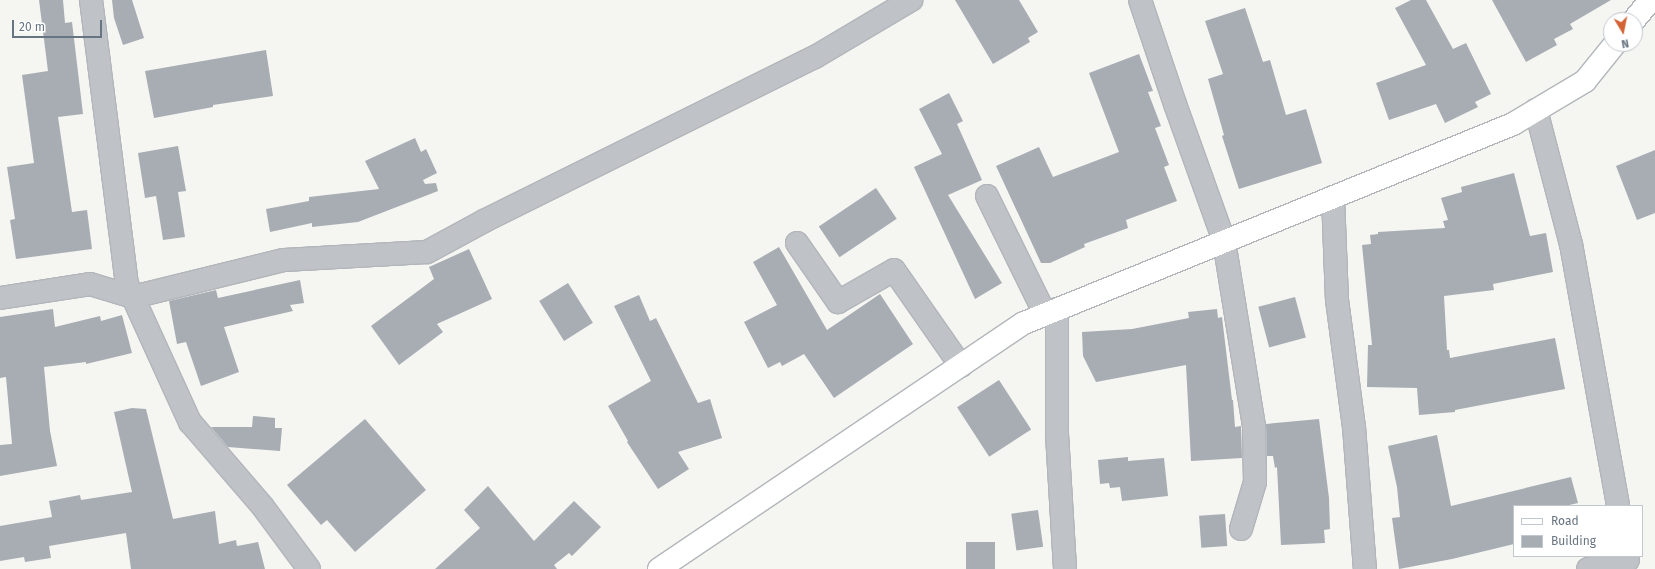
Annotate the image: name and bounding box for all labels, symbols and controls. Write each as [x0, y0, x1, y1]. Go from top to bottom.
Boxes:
scale bar [14, 12, 104, 38]
north arrow [1603, 12, 1643, 52]
text: 20 m [19, 20, 45, 34]
text: N [1620, 36, 1630, 50]
legend [1513, 505, 1643, 557]
text: Road [1551, 514, 1579, 528]
text: Building [1551, 534, 1596, 548]

